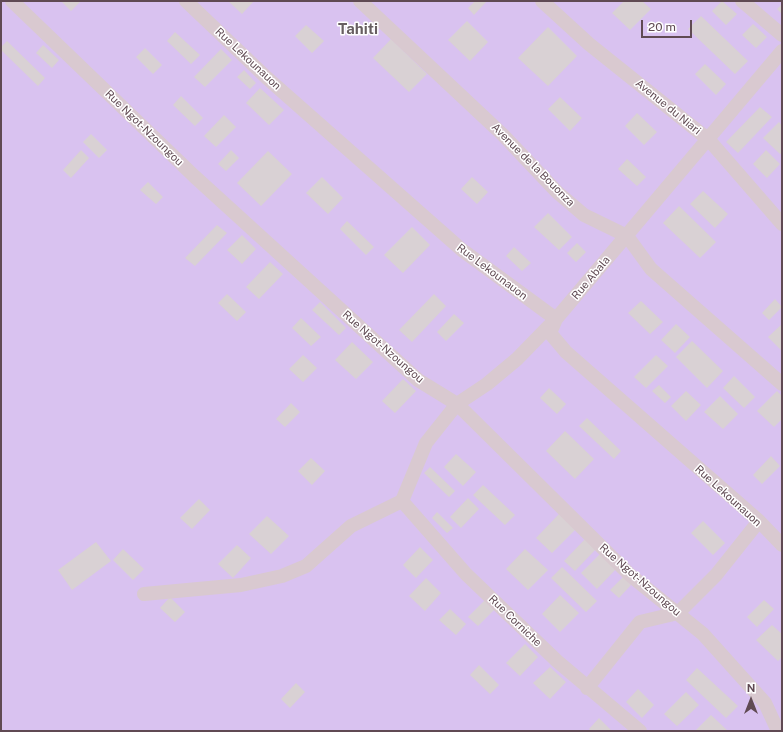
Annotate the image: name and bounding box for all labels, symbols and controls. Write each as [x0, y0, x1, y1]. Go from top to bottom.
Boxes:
scale bar [643, 12, 694, 38]
district label: Tahiti [338, 20, 378, 38]
text: 20 m [648, 20, 676, 34]
street label: Rue Lekounauon [212, 25, 284, 93]
street label: Avenue du Niari [633, 77, 703, 137]
street label: Rue Ngot-Nzoungou [102, 87, 186, 169]
street label: Avenue de la Bouonza [489, 121, 577, 209]
street label: Rue Lekounauon [454, 241, 530, 303]
street label: Rue Abala [569, 254, 613, 302]
street label: Rue Ngot-Nzoungou [340, 308, 426, 386]
street label: Rue Lekounauon [692, 463, 764, 529]
street label: Rue Ngot-Nzoungou [597, 541, 683, 619]
street label: Rue Corniche [486, 593, 544, 649]
north arrow [731, 680, 771, 720]
text: N [747, 682, 755, 694]

